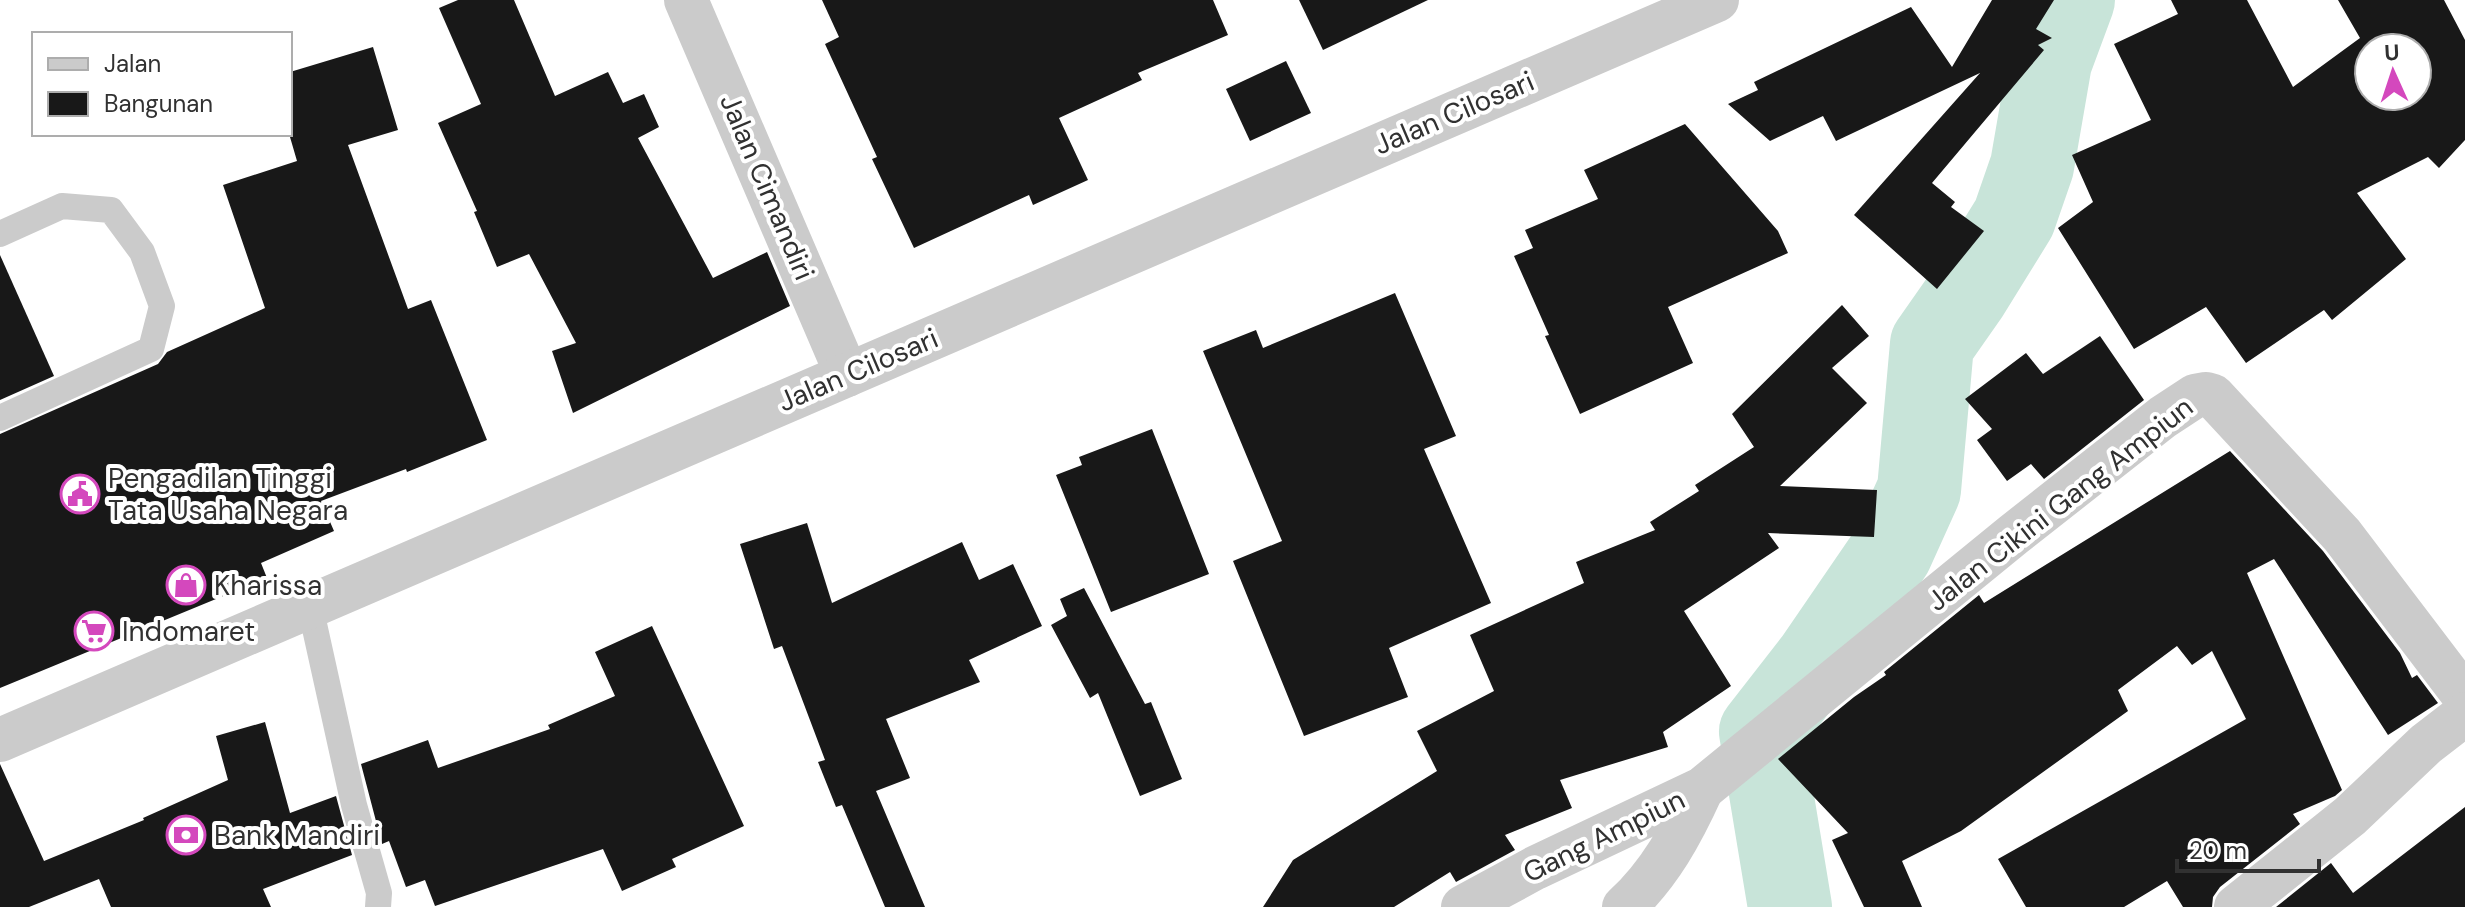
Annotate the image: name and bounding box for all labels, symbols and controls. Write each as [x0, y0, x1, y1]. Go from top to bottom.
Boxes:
legend [32, 32, 292, 136]
north arrow [2353, 32, 2433, 112]
text: U [2384, 38, 2400, 67]
text: Jalan [104, 48, 161, 79]
street label: Jalan Cilosari [1368, 63, 1540, 163]
text: Bangunan [104, 88, 213, 119]
street label: Jalan Cimandiri [711, 88, 823, 286]
street label: Jalan Cilosari [772, 320, 944, 420]
street label: Jalan Cikini Gang Ampiun [1920, 389, 2200, 619]
place label: Pengadilan Tinggi Tata Usaha Negara [108, 460, 348, 529]
public building icon: Pengadilan Tinggi Tata Usaha Negara [59, 473, 101, 515]
shop icon: Kharissa [165, 564, 207, 606]
place label: Kharissa [214, 567, 322, 604]
supermarket icon: Indomaret [73, 610, 115, 652]
place label: Indomaret [122, 613, 255, 650]
street label: Gang Ampiun [1517, 781, 1691, 891]
bank icon: Bank Mandiri [165, 814, 207, 856]
place label: Bank Mandiri [214, 817, 380, 854]
scale bar [2177, 823, 2319, 873]
text: 20 m [2189, 835, 2247, 866]

